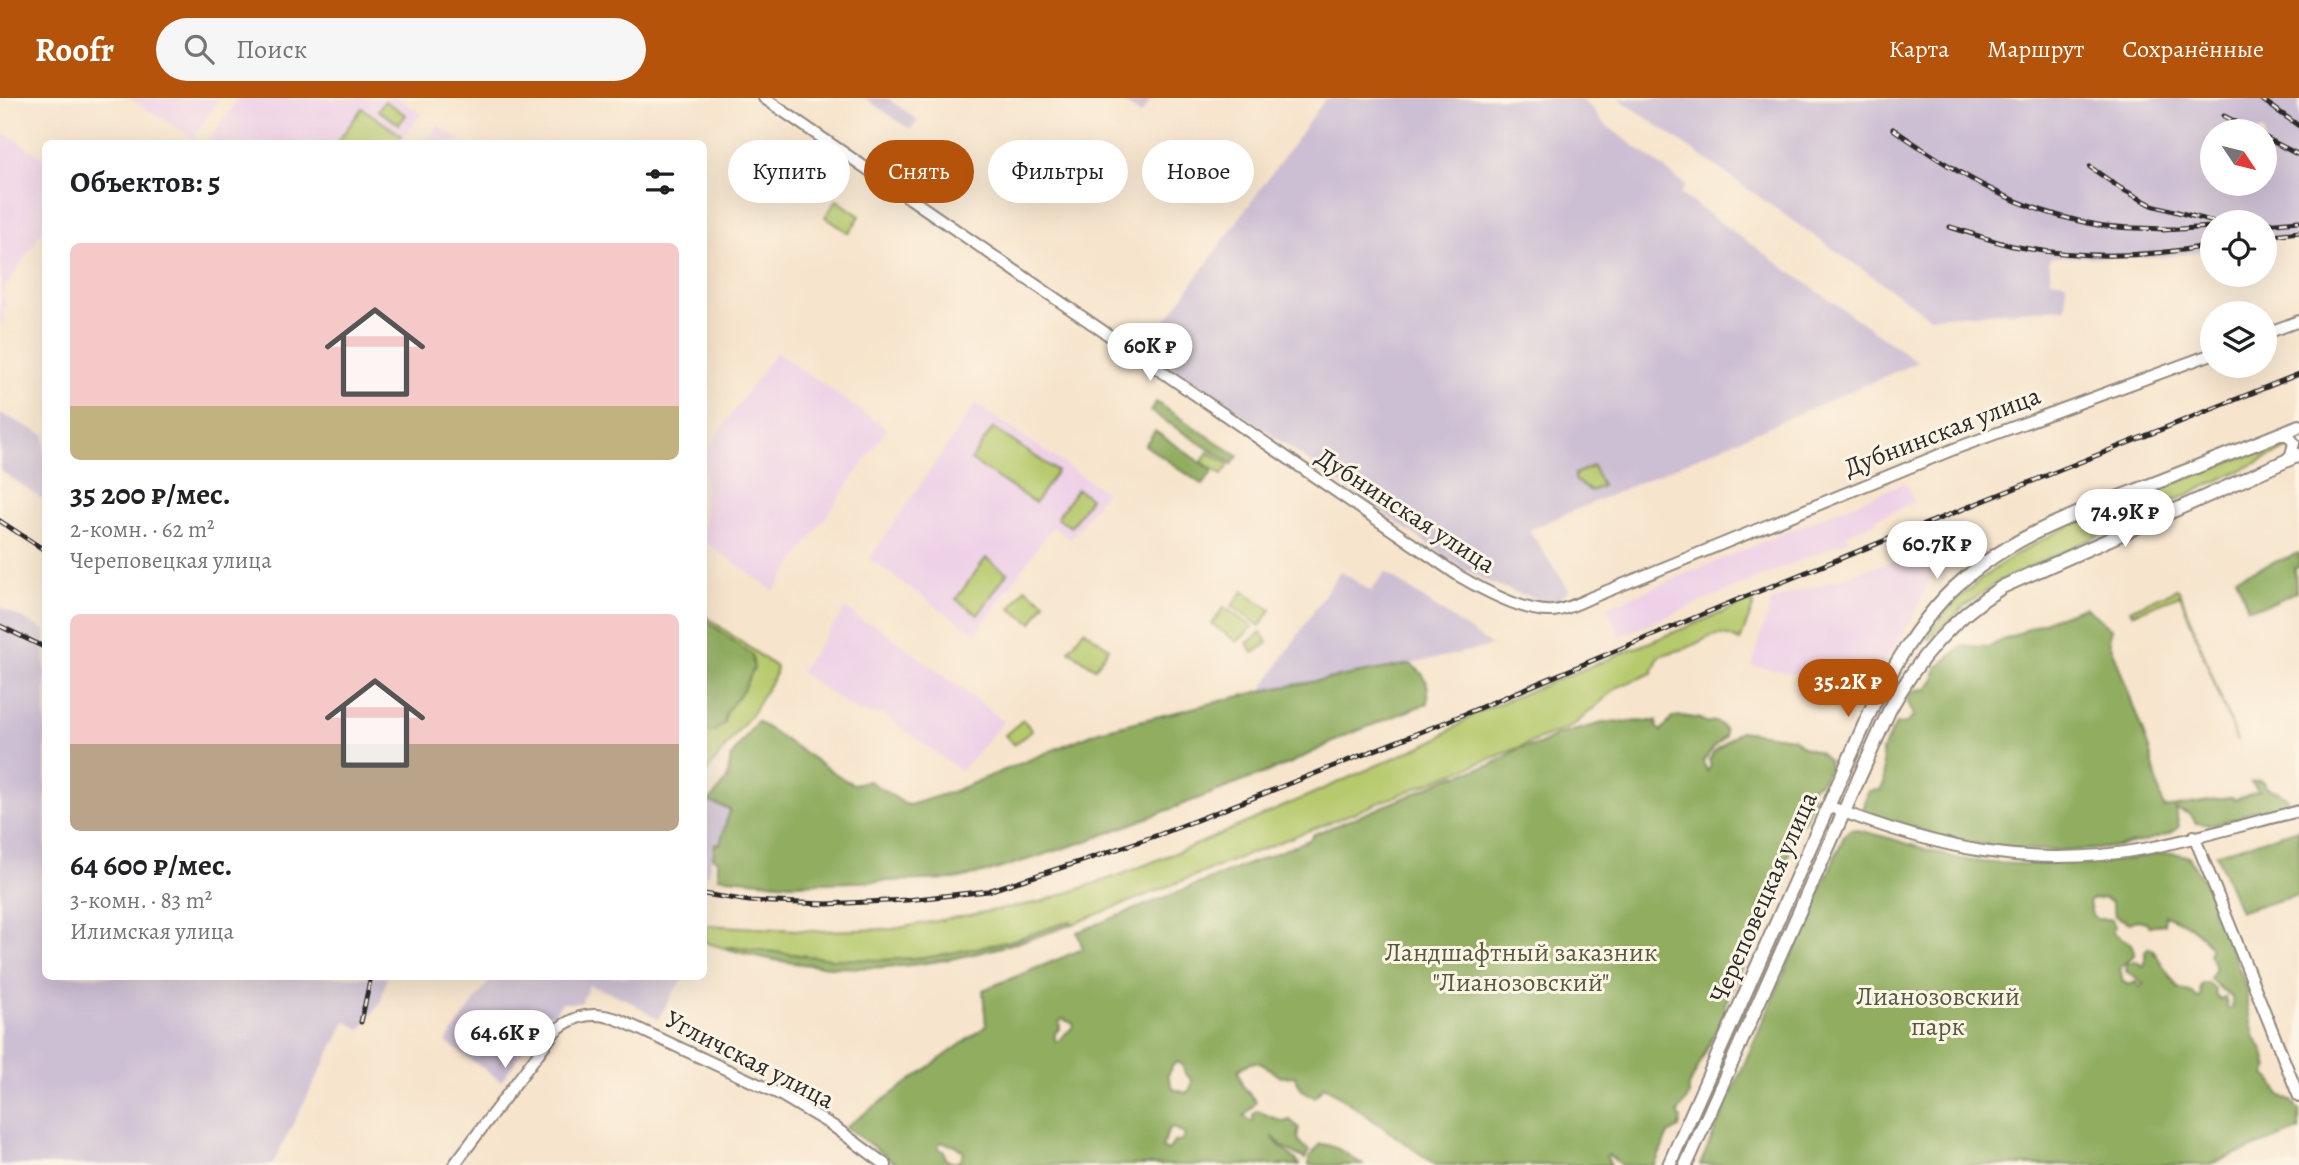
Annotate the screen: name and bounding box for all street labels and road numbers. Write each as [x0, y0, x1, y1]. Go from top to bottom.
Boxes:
street label: Дубнинская улица [1839, 378, 2045, 485]
street label: Дубнинская улица [1309, 439, 1502, 582]
street label: Череповецкая улица [1701, 786, 1826, 1008]
street label: Угличская улица [659, 1002, 840, 1117]

